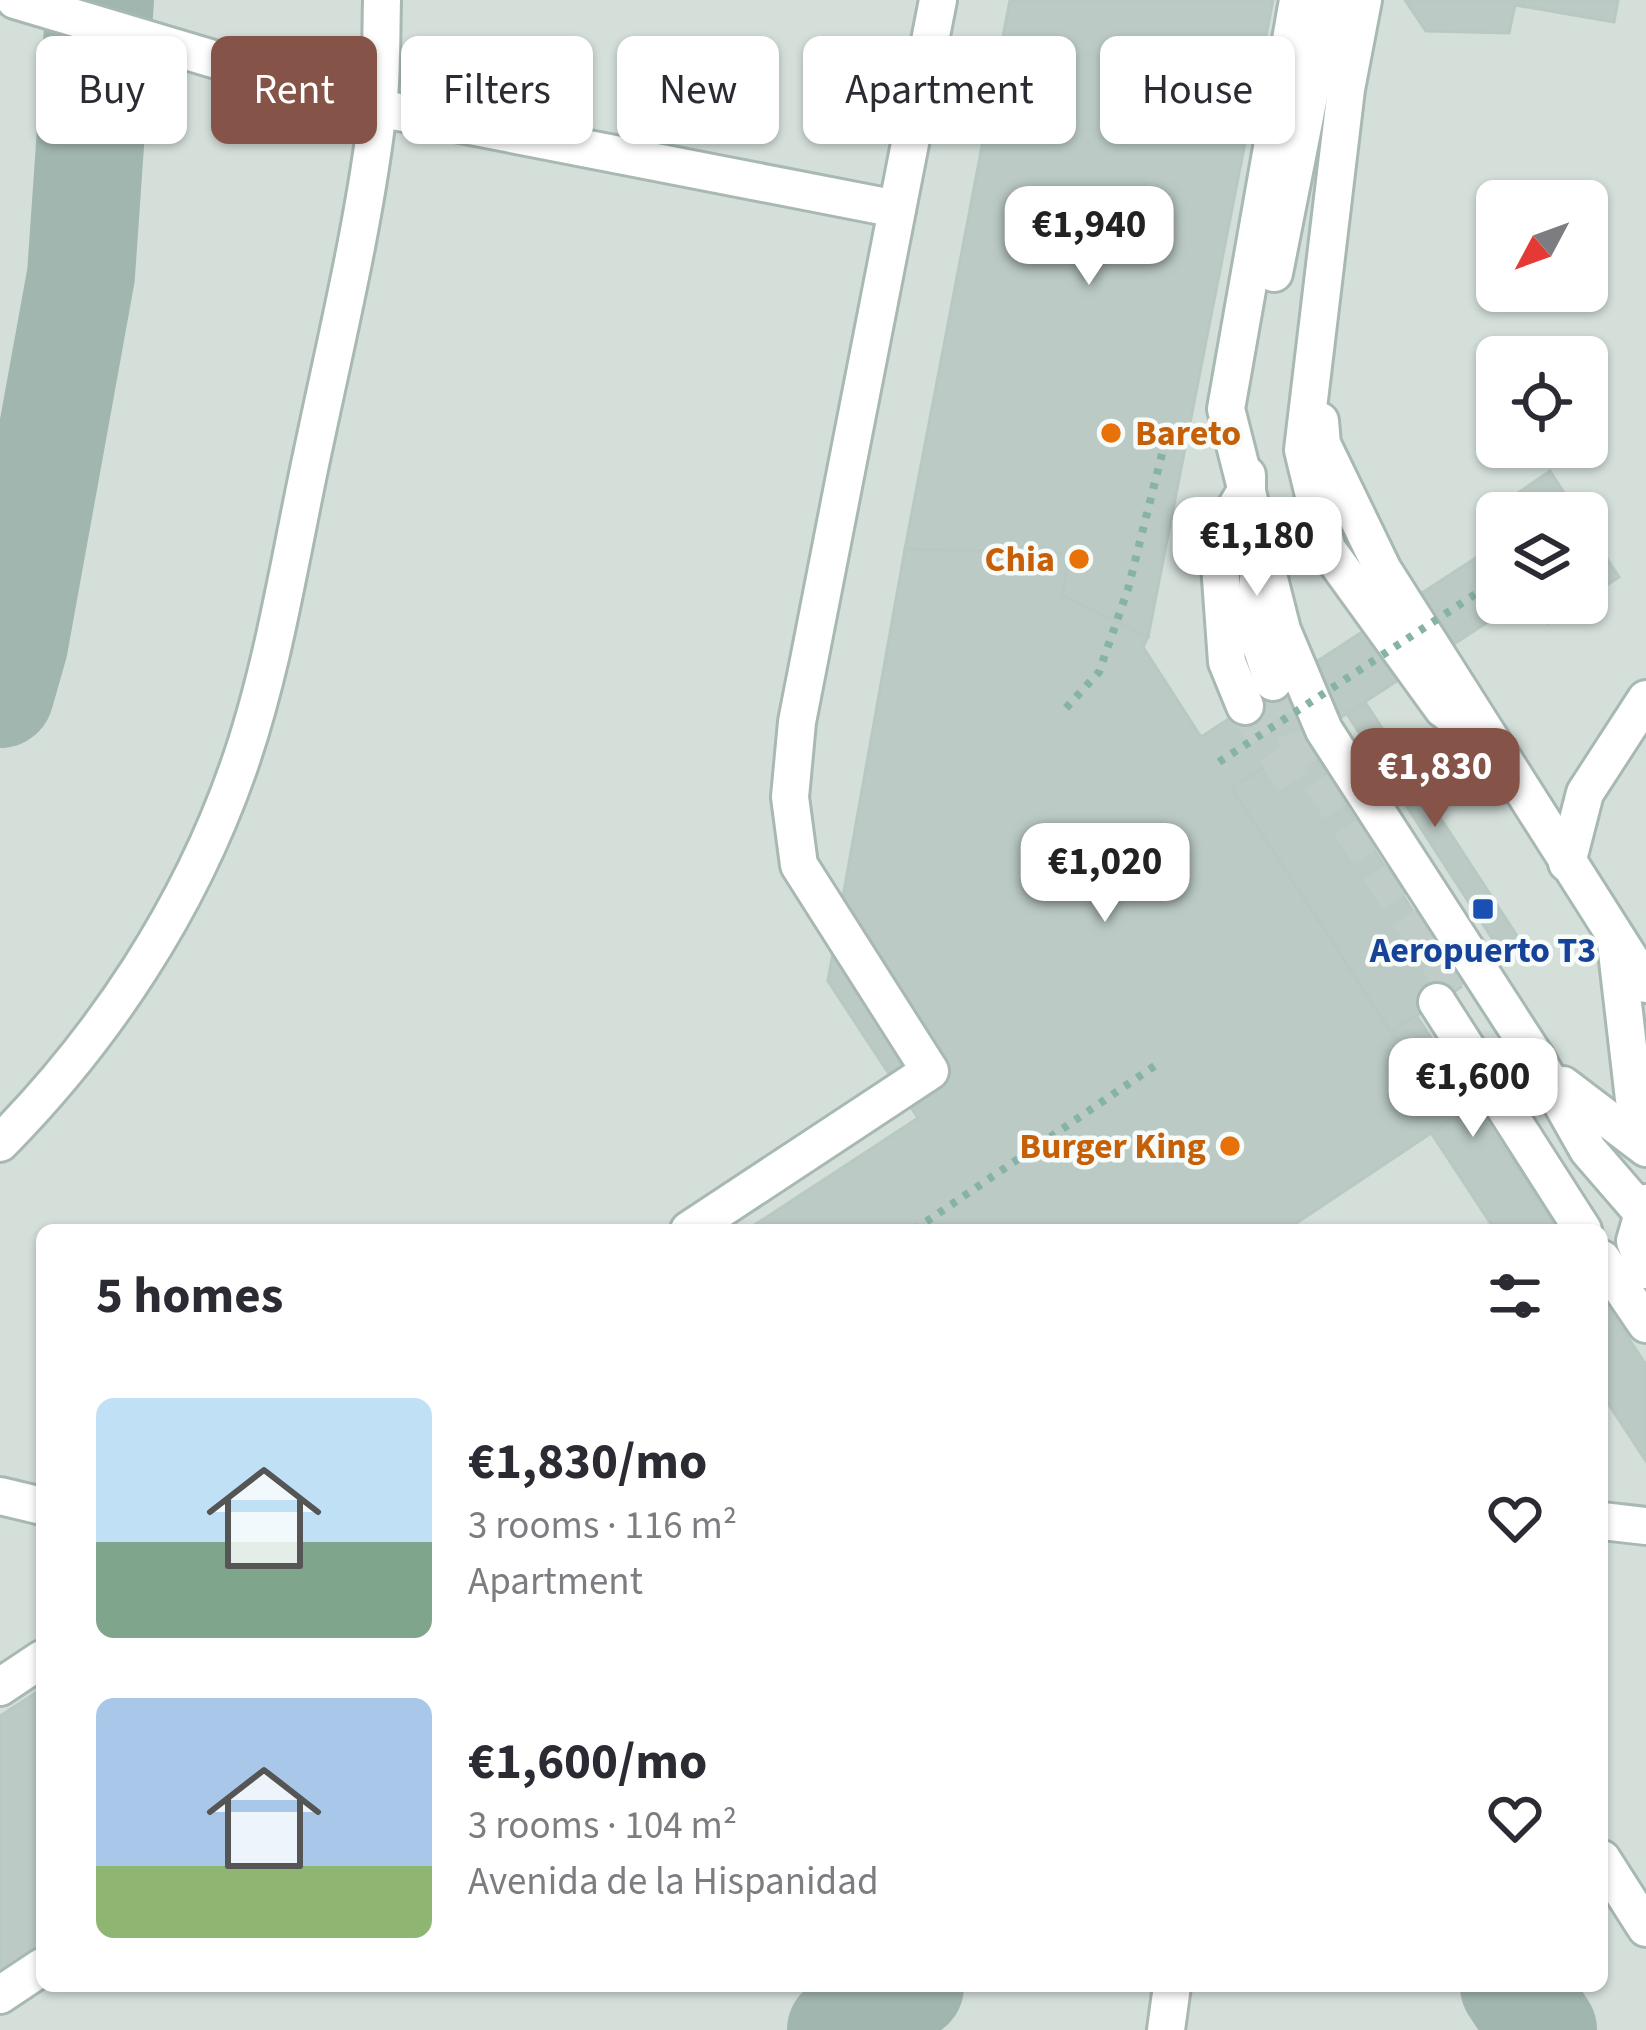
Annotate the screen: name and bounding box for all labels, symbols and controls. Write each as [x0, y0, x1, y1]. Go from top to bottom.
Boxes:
chip: Buy [36, 36, 187, 144]
chip: Rent [211, 36, 377, 144]
chip: Filters [401, 36, 593, 144]
chip: New [617, 36, 779, 144]
chip: Apartment [803, 36, 1076, 144]
chip: House [1100, 36, 1295, 144]
north arrow [1476, 180, 1608, 312]
map controls [1476, 180, 1608, 624]
pin: €1,940 [991, 186, 1187, 288]
text: €1,940 [1032, 197, 1146, 253]
button: locate [1476, 336, 1608, 468]
place label: Bareto [1135, 408, 1241, 459]
marker: Bareto [1098, 420, 1124, 446]
button: layers [1476, 492, 1608, 624]
pin: €1,180 [1159, 497, 1355, 599]
text: €1,180 [1200, 508, 1314, 564]
place label: Chia [985, 534, 1055, 585]
marker: Chia [1066, 546, 1092, 572]
pin: €1,830 [1337, 728, 1533, 830]
text: €1,830 [1378, 739, 1492, 795]
pin: €1,020 [1007, 823, 1203, 925]
text: €1,020 [1048, 834, 1162, 890]
marker: Aeropuerto T3 [1470, 896, 1496, 922]
place label: Aeropuerto T3 [1369, 925, 1596, 976]
pin: €1,600 [1375, 1038, 1571, 1140]
text: €1,600 [1416, 1049, 1530, 1105]
place label: Burger King [1019, 1121, 1206, 1172]
marker: Burger King [1217, 1133, 1243, 1159]
text: 5 homes [96, 1260, 283, 1332]
icon: filters [1482, 1263, 1548, 1329]
text: €1,830/mo [468, 1426, 707, 1498]
icon: home [192, 1446, 336, 1590]
icon: heart [1482, 1485, 1548, 1551]
text: 3 rooms · 116 m² [468, 1498, 737, 1554]
text: Apartment [468, 1554, 643, 1610]
text: €1,600/mo [468, 1726, 707, 1798]
icon: home [192, 1746, 336, 1890]
icon: heart [1482, 1785, 1548, 1851]
text: 3 rooms · 104 m² [468, 1798, 737, 1854]
text: Avenida de la Hispanidad [468, 1854, 879, 1910]

